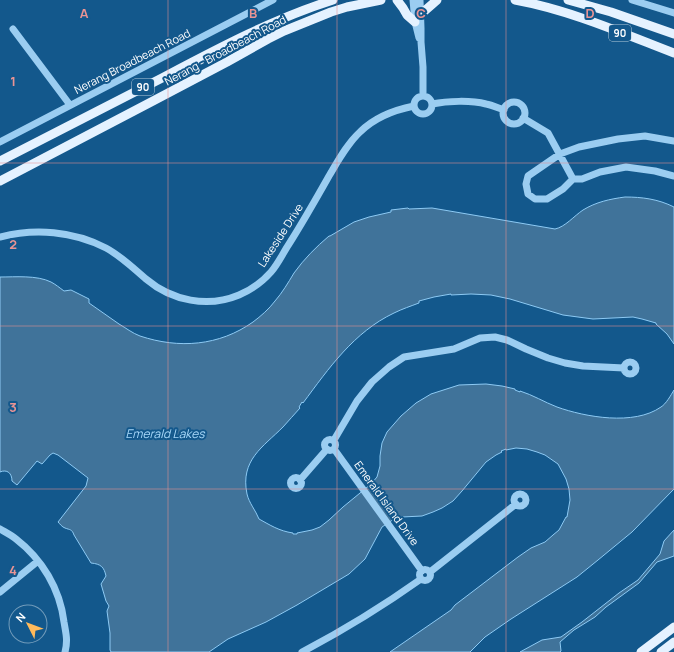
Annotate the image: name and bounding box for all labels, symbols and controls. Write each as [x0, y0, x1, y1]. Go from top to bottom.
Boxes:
text: A [80, 4, 89, 22]
text: C [416, 4, 426, 22]
text: D [585, 4, 595, 22]
street label: Nerang - Broadbeach Road [162, 12, 288, 88]
street label: Nerang Broadbeach Road [71, 25, 193, 97]
road number: 90 [609, 25, 631, 41]
text: 1 [10, 72, 16, 90]
road number: 90 [132, 79, 154, 95]
street label: Lakeside Drive [254, 200, 306, 270]
text: 2 [9, 235, 17, 253]
text: 3 [9, 398, 17, 416]
water label: Emerald Lakes [126, 425, 206, 442]
street label: Emerald Island Drive [351, 458, 423, 549]
text: 4 [9, 561, 17, 579]
north arrow [8, 604, 48, 644]
text: N [12, 609, 28, 625]

